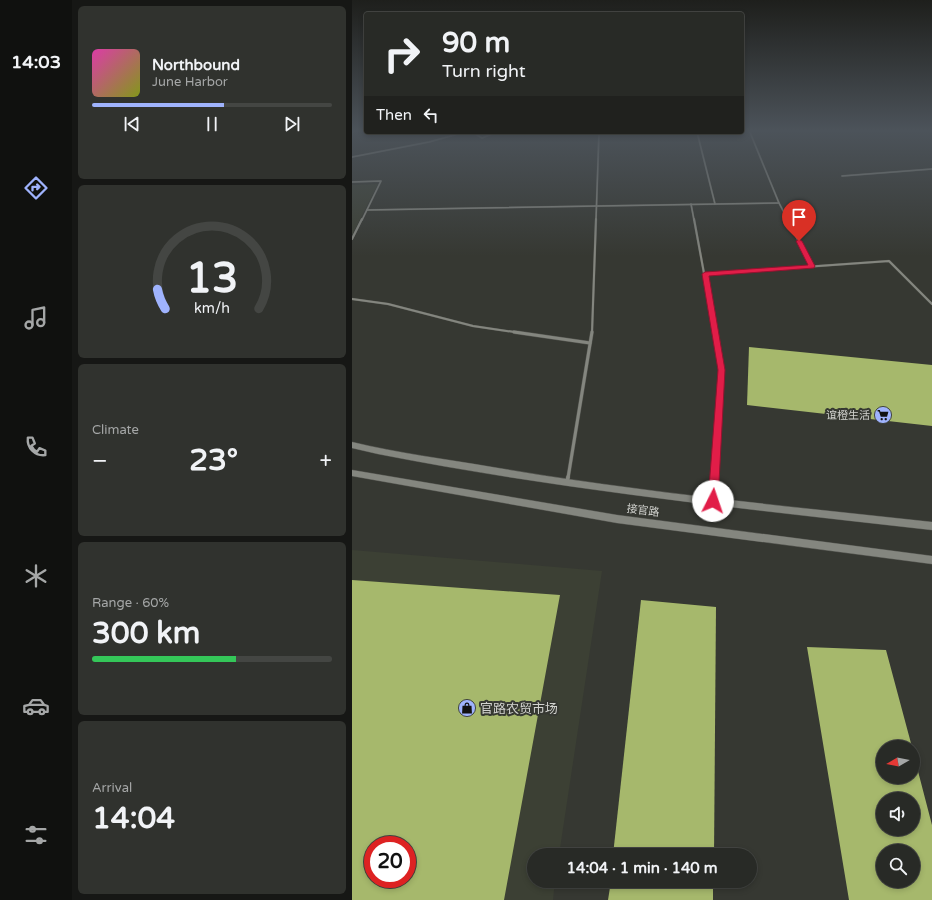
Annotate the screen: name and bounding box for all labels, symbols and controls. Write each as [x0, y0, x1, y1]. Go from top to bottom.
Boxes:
text: 90 m [442, 26, 510, 60]
icon: right [376, 28, 428, 80]
text: 14:03 [11, 51, 61, 73]
text: Northbound [152, 56, 240, 74]
text: Turn right [442, 60, 526, 82]
text: June Harbor [152, 74, 228, 90]
icon: left [420, 104, 442, 126]
text: Then [376, 106, 412, 124]
icon: previous [121, 113, 143, 135]
icon: pause [201, 113, 223, 135]
icon: next [281, 113, 303, 135]
icon: directions [22, 174, 50, 202]
pin [782, 200, 816, 241]
icon: arrive [788, 206, 810, 228]
text: 13 [186, 254, 238, 304]
text: km/h [194, 300, 230, 317]
icon: music [22, 304, 50, 332]
supermarket icon: 谊橙生活 [873, 405, 893, 425]
place label: 谊橙生活 [826, 409, 870, 422]
text: Climate [92, 422, 139, 438]
icon: phone [22, 433, 50, 461]
text: 23° [189, 442, 238, 479]
text: − [92, 448, 108, 474]
text: + [320, 448, 332, 474]
position arrow [692, 480, 734, 522]
street label: 接官路 [626, 502, 660, 519]
icon: climate [22, 562, 50, 590]
text: Range · 60% [92, 595, 169, 611]
text: 300 km [92, 615, 200, 652]
icon: car [22, 692, 50, 720]
shop icon: 官路农贸市场 [457, 698, 477, 718]
place label: 官路农贸市场 [480, 701, 558, 717]
north arrow [876, 740, 920, 784]
map controls [876, 740, 920, 888]
text: Arrival [92, 780, 132, 796]
button: sound [876, 792, 920, 836]
text: 14:04 [92, 800, 175, 837]
icon: filters [22, 821, 50, 849]
speed limit sign: 20 [364, 836, 416, 888]
button: search [876, 844, 920, 888]
text: 14:04 · 1 min · 140 m [567, 859, 717, 877]

